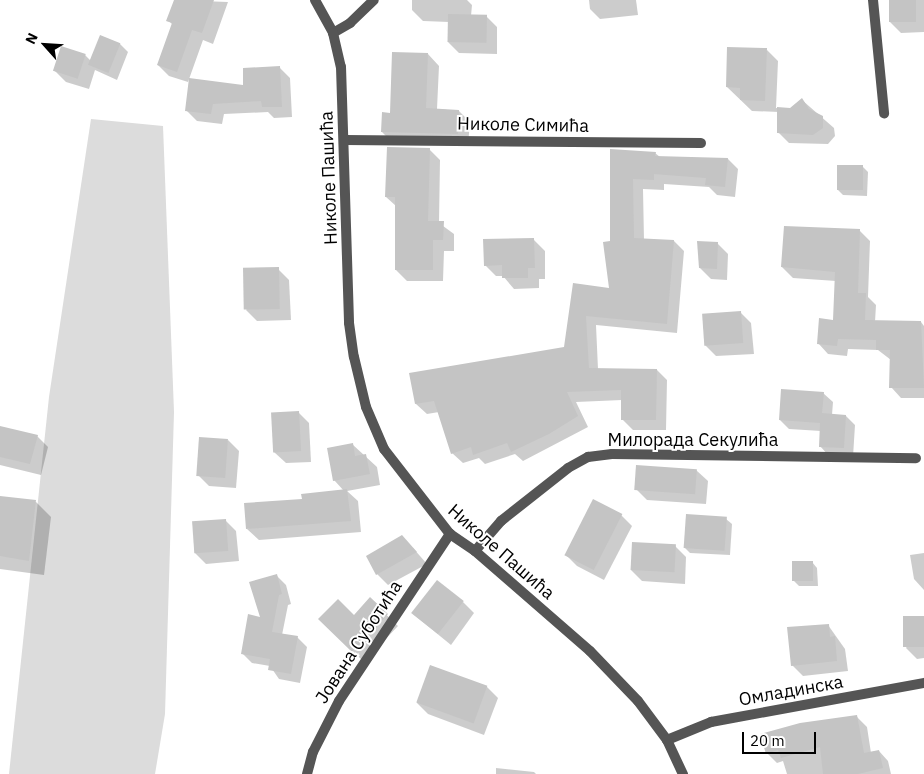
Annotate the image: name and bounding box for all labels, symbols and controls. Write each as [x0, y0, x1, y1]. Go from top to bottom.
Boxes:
north arrow [20, 20, 70, 70]
text: N [21, 30, 42, 47]
street label: Николе Пашића [316, 111, 342, 245]
street label: Николе Симића [457, 113, 589, 137]
street label: Милорада Секулића [608, 429, 778, 451]
street label: Николе Пашића [443, 500, 559, 604]
street label: Јована Суботића [311, 576, 407, 708]
street label: Омладинска [737, 671, 845, 711]
scale bar [744, 722, 818, 754]
text: 20 m [750, 731, 785, 750]

